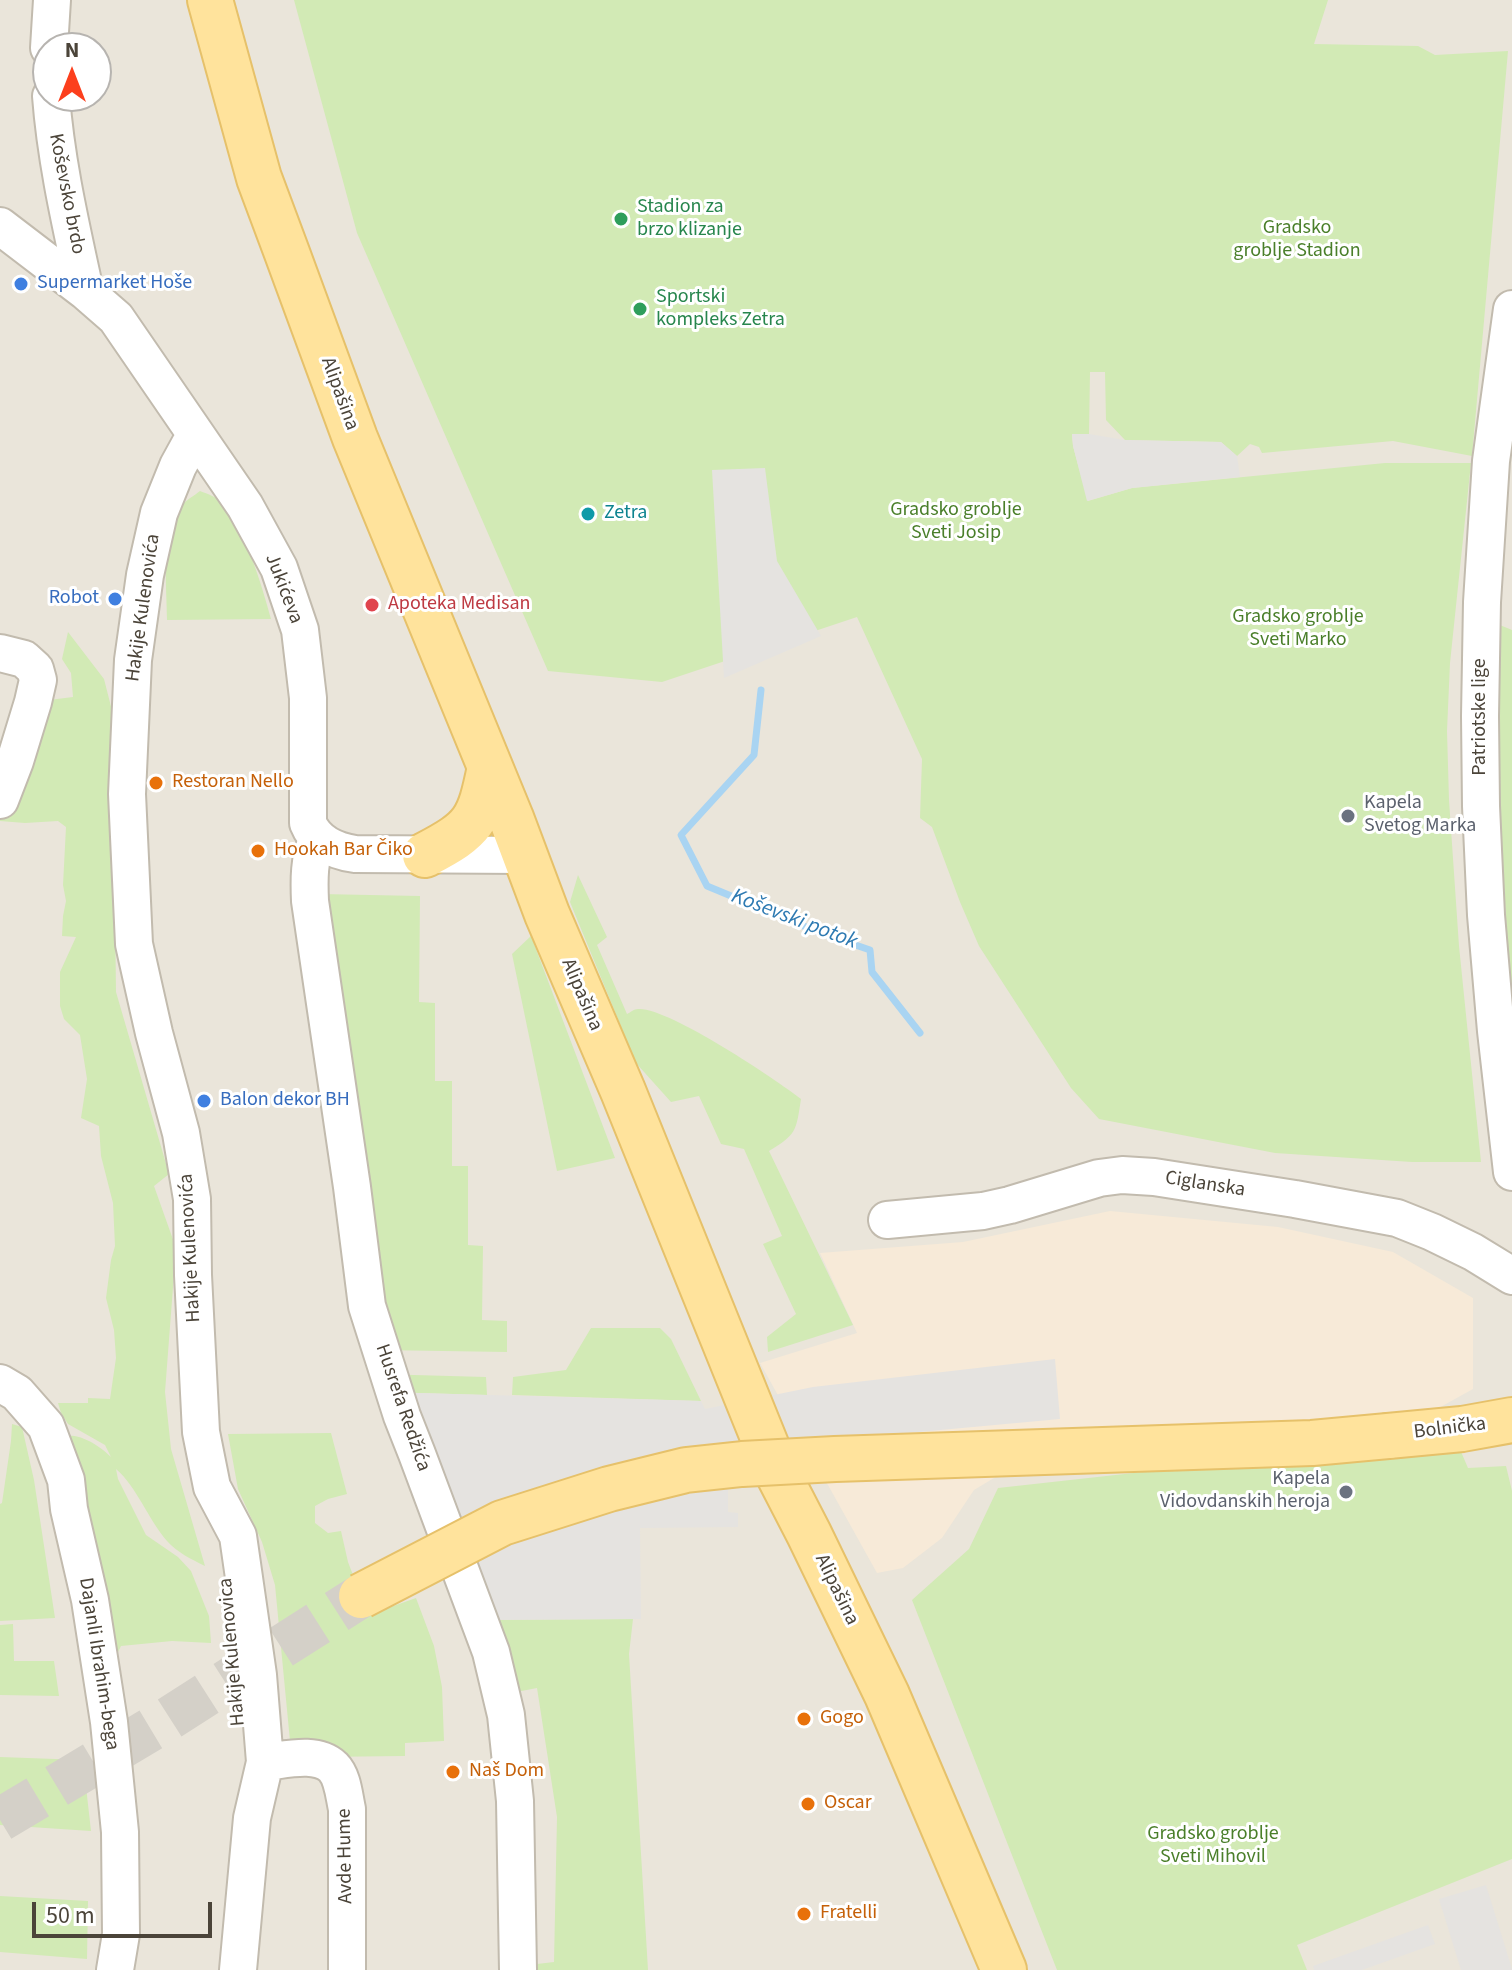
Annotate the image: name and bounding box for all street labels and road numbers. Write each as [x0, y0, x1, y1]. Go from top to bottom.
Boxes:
street label: Koševsko brdo [43, 132, 89, 256]
street label: Alipašina [315, 354, 363, 434]
street label: Hakije Kulenovića [122, 533, 166, 683]
street label: Jukićeva [259, 551, 307, 627]
street label: Patriotske lige [1469, 658, 1493, 776]
street label: Alipašina [555, 955, 607, 1035]
street label: Ciglanska [1163, 1167, 1247, 1203]
street label: Hakije Kulenovića [175, 1173, 207, 1323]
street label: Husrefa Redžića [369, 1341, 435, 1475]
street label: Bolnička [1413, 1413, 1487, 1445]
street label: Alipašina [809, 1551, 863, 1629]
street label: Dajanli Ibrahim-bega [73, 1576, 123, 1752]
street label: Hakije Kulenovica [215, 1577, 251, 1727]
street label: Avde Hume [333, 1808, 359, 1904]

